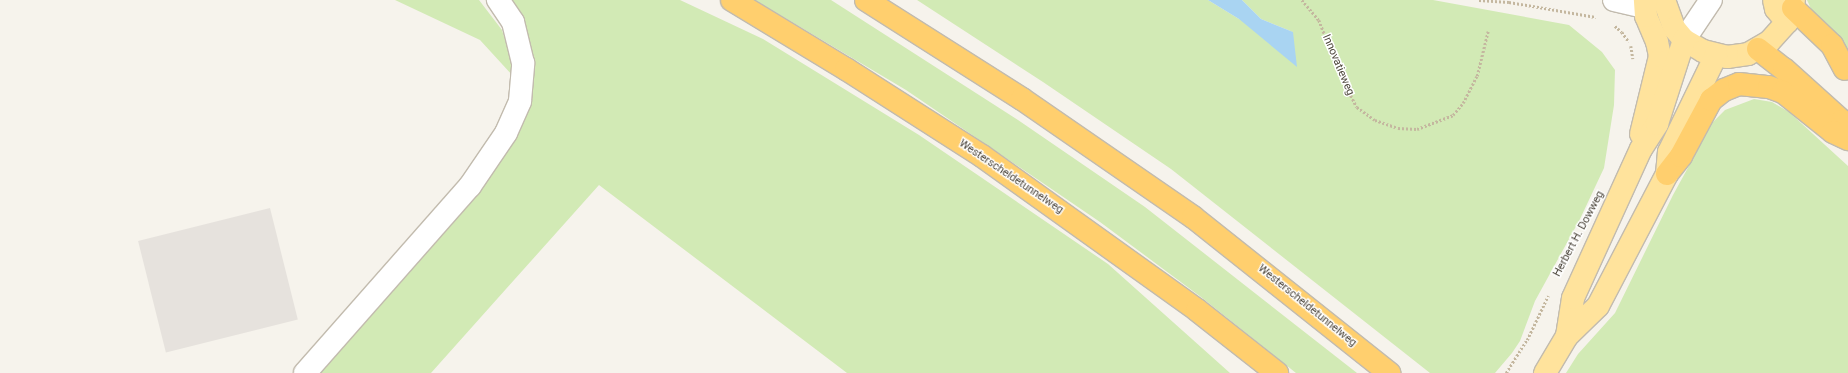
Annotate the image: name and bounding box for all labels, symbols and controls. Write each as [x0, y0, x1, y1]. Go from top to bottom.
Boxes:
street label: Innovatieweg [1319, 33, 1357, 97]
street label: Westerscheldetunnelweg [956, 137, 1066, 217]
street label: Herbert H. Dowweg [1551, 189, 1607, 279]
street label: Westerscheldetunnelweg [1255, 262, 1359, 350]

